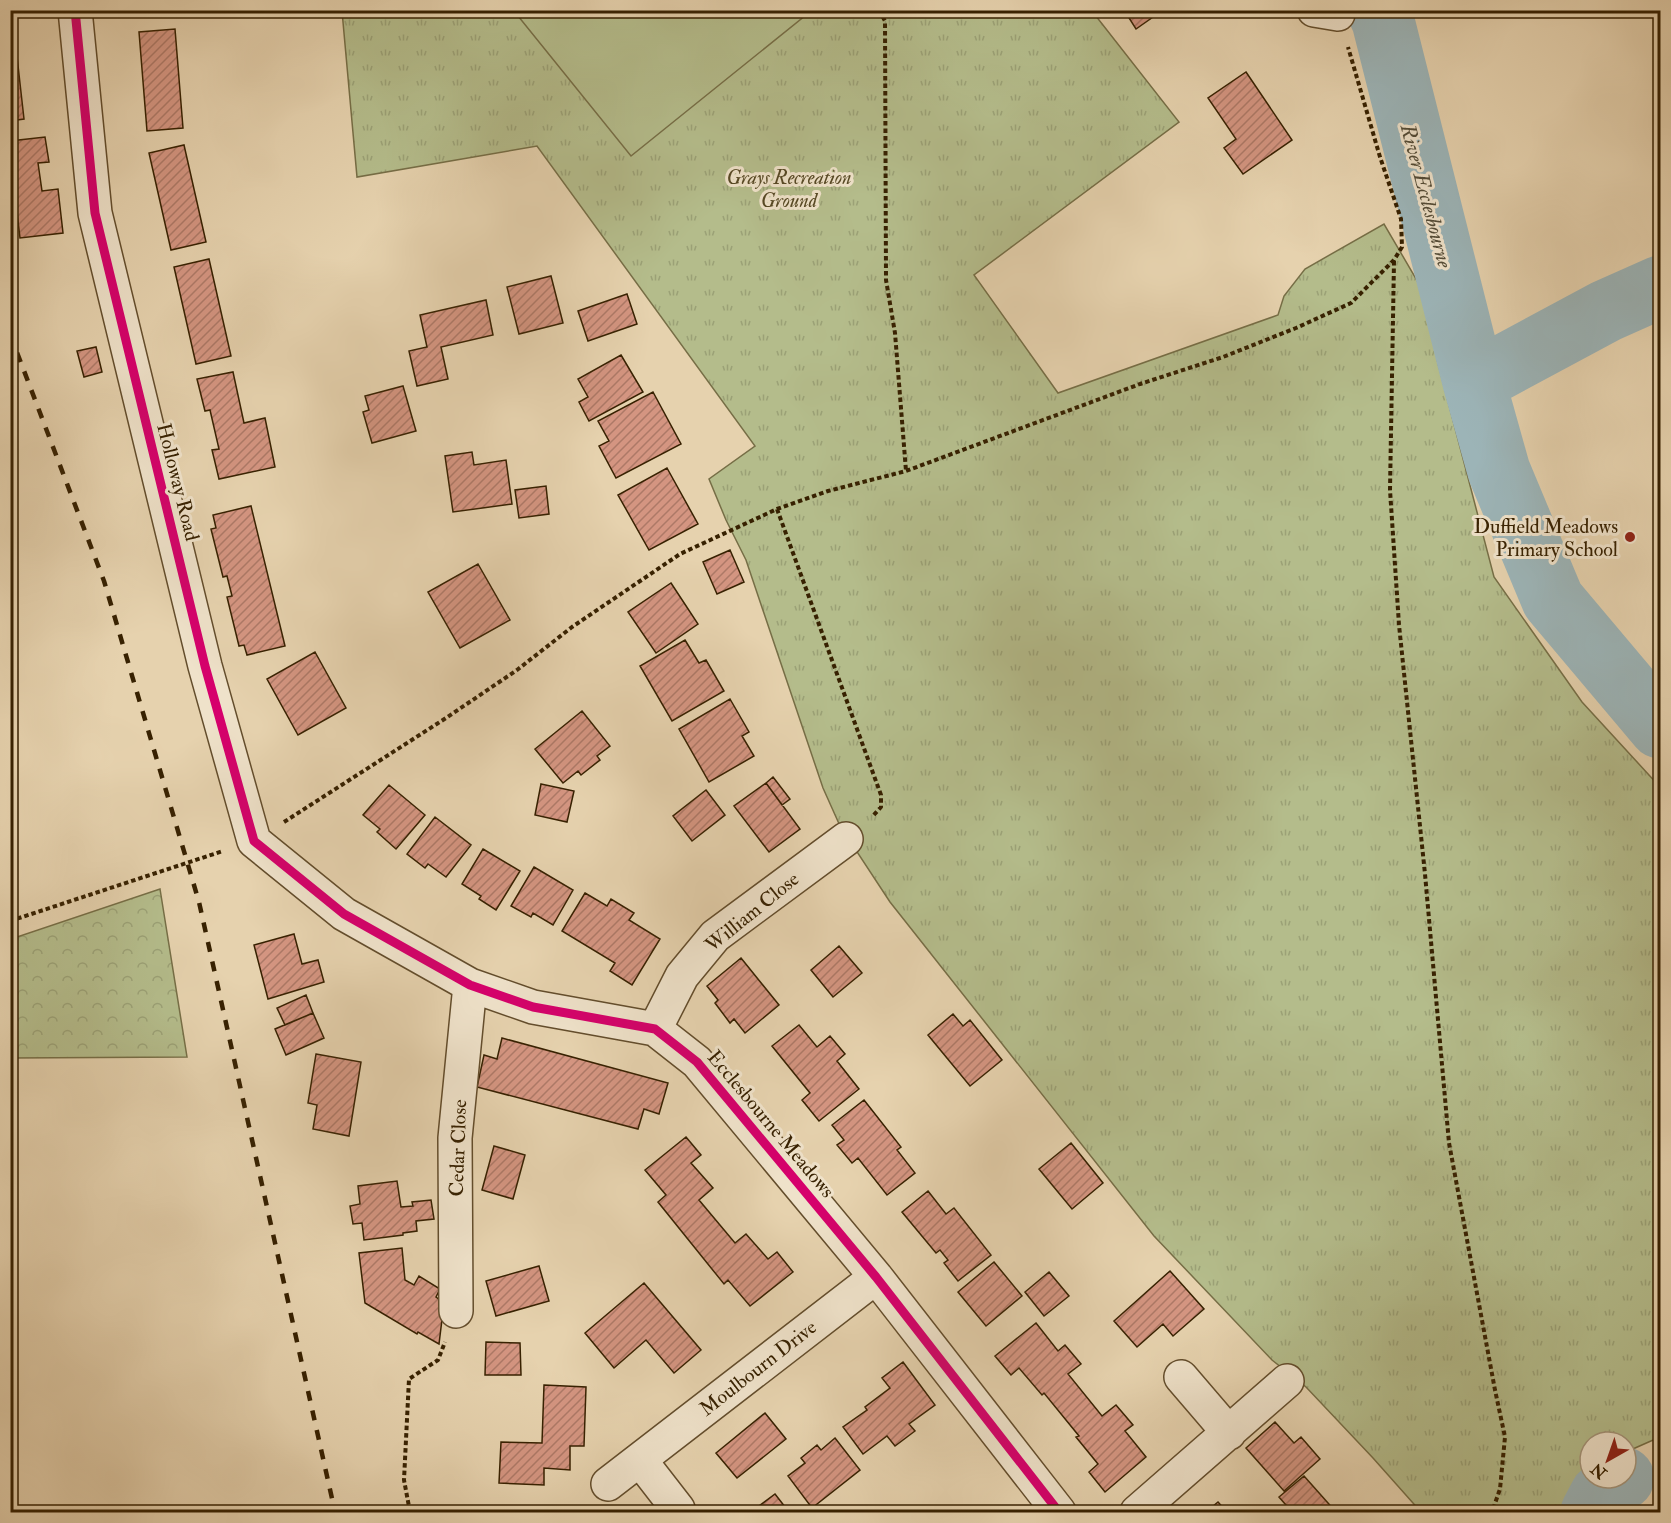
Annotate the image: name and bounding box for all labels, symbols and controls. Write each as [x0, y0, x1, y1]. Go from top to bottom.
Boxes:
water label: River Ecclesbourne [1394, 120, 1458, 272]
park label: Grays Recreation Ground [726, 165, 852, 213]
street label: Holloway Road [151, 421, 205, 544]
place label: Duffield Meadows Primary School [1474, 514, 1618, 562]
marker: Duffield Meadows Primary School [1623, 530, 1637, 544]
street label: William Close [699, 866, 804, 958]
street label: Ecclesbourne Meadows [702, 1045, 840, 1203]
street label: Cedar Close [444, 1099, 472, 1197]
street label: Moulbourn Drive [695, 1315, 821, 1421]
north arrow [1578, 1430, 1638, 1490]
text: N [1587, 1458, 1612, 1484]

